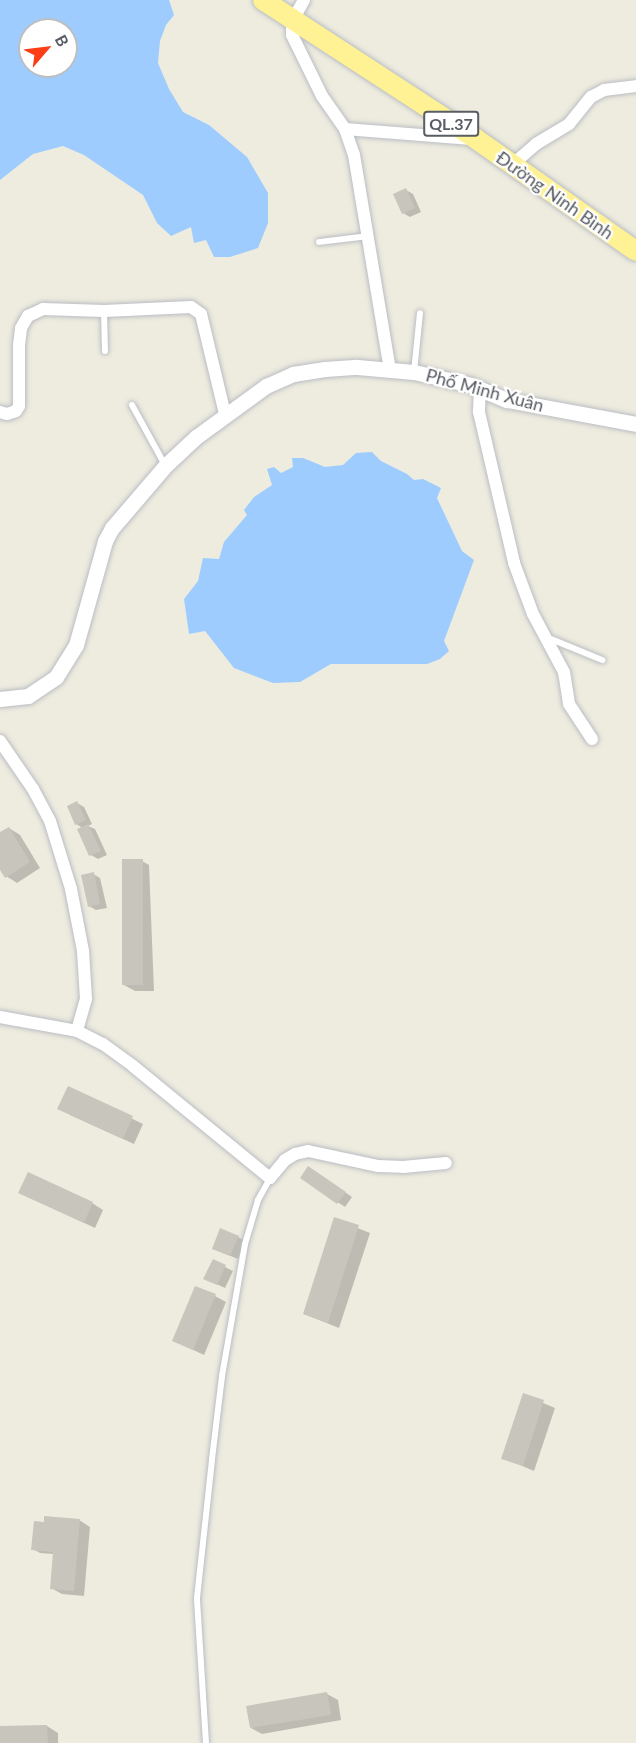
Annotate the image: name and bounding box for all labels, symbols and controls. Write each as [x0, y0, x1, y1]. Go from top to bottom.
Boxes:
north arrow [18, 18, 78, 78]
text: B [52, 31, 73, 49]
road number: QL.37 [422, 111, 480, 137]
street label: Đường Ninh Bình [492, 146, 618, 244]
street label: Phố Minh Xuân [424, 364, 546, 416]

